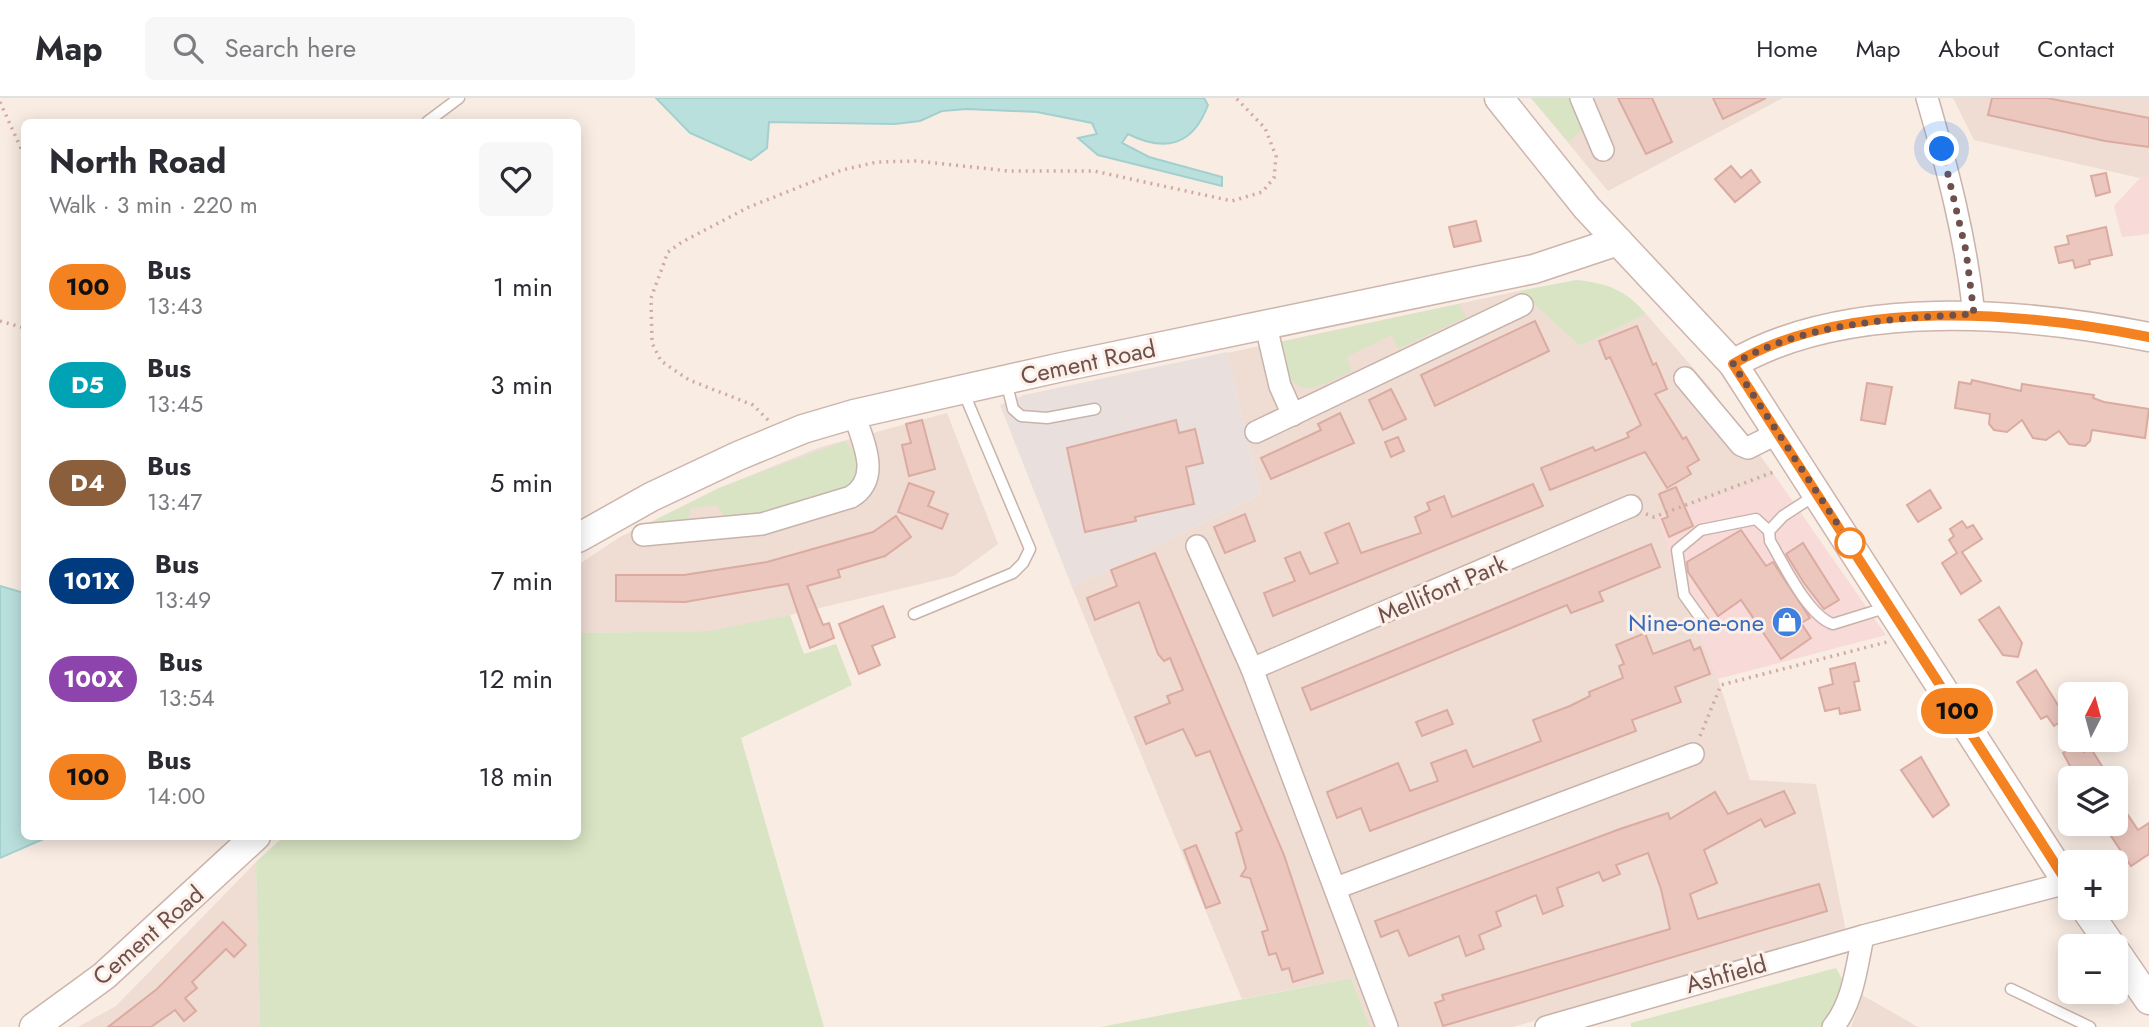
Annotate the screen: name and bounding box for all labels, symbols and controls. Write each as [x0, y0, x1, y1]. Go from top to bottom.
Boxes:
search box [145, 17, 635, 80]
text: Map [35, 25, 103, 72]
icon: search [169, 29, 207, 67]
text: Search here [225, 29, 356, 67]
text: Home [1756, 31, 1818, 66]
text: Map [1856, 31, 1900, 66]
text: About [1938, 31, 1999, 66]
text: Contact [2037, 31, 2114, 66]
your location [1924, 131, 1959, 166]
text: North Road [49, 138, 226, 185]
button: heart [479, 142, 553, 216]
text: Walk · 3 min · 220 m [49, 188, 258, 222]
text: Bus [147, 251, 191, 289]
text: 1 min [493, 268, 553, 306]
text: 100 [66, 269, 110, 304]
text: 13:43 [147, 289, 203, 323]
street label: Cement Road [1017, 331, 1159, 393]
text: Bus [147, 349, 191, 387]
text: 3 min [490, 366, 553, 404]
text: D5 [71, 367, 104, 402]
text: 13:45 [147, 387, 203, 421]
text: Bus [147, 447, 191, 485]
text: 5 min [490, 464, 553, 502]
text: D4 [70, 465, 105, 500]
text: 13:47 [147, 485, 202, 519]
unlabelled marker [1835, 528, 1865, 558]
text: Bus [155, 545, 199, 583]
street label: Mellifont Park [1372, 546, 1512, 632]
text: 7 min [491, 562, 553, 600]
text: 101X [63, 563, 120, 598]
text: 13:49 [155, 583, 211, 617]
place label: Nine-one-one [1628, 605, 1764, 640]
shop icon: Nine-one-one [1770, 605, 1804, 639]
text: Bus [158, 643, 203, 681]
text: 12 min [478, 660, 553, 698]
text: 100X [63, 661, 123, 696]
text: 13:54 [158, 681, 215, 715]
north arrow [2058, 682, 2128, 752]
map controls [2058, 682, 2128, 1004]
line badge: 100 [1917, 688, 1997, 734]
text: 100 [1935, 693, 1979, 728]
text: Bus [147, 741, 191, 779]
text: 18 min [479, 758, 553, 796]
text: 100 [66, 759, 110, 794]
button: layers [2058, 766, 2128, 836]
text: 14:00 [147, 779, 205, 813]
button: + [2058, 850, 2128, 920]
street label: Cement Road [85, 877, 211, 993]
button: − [2058, 934, 2128, 1004]
street label: Ashfield [1681, 946, 1771, 1002]

